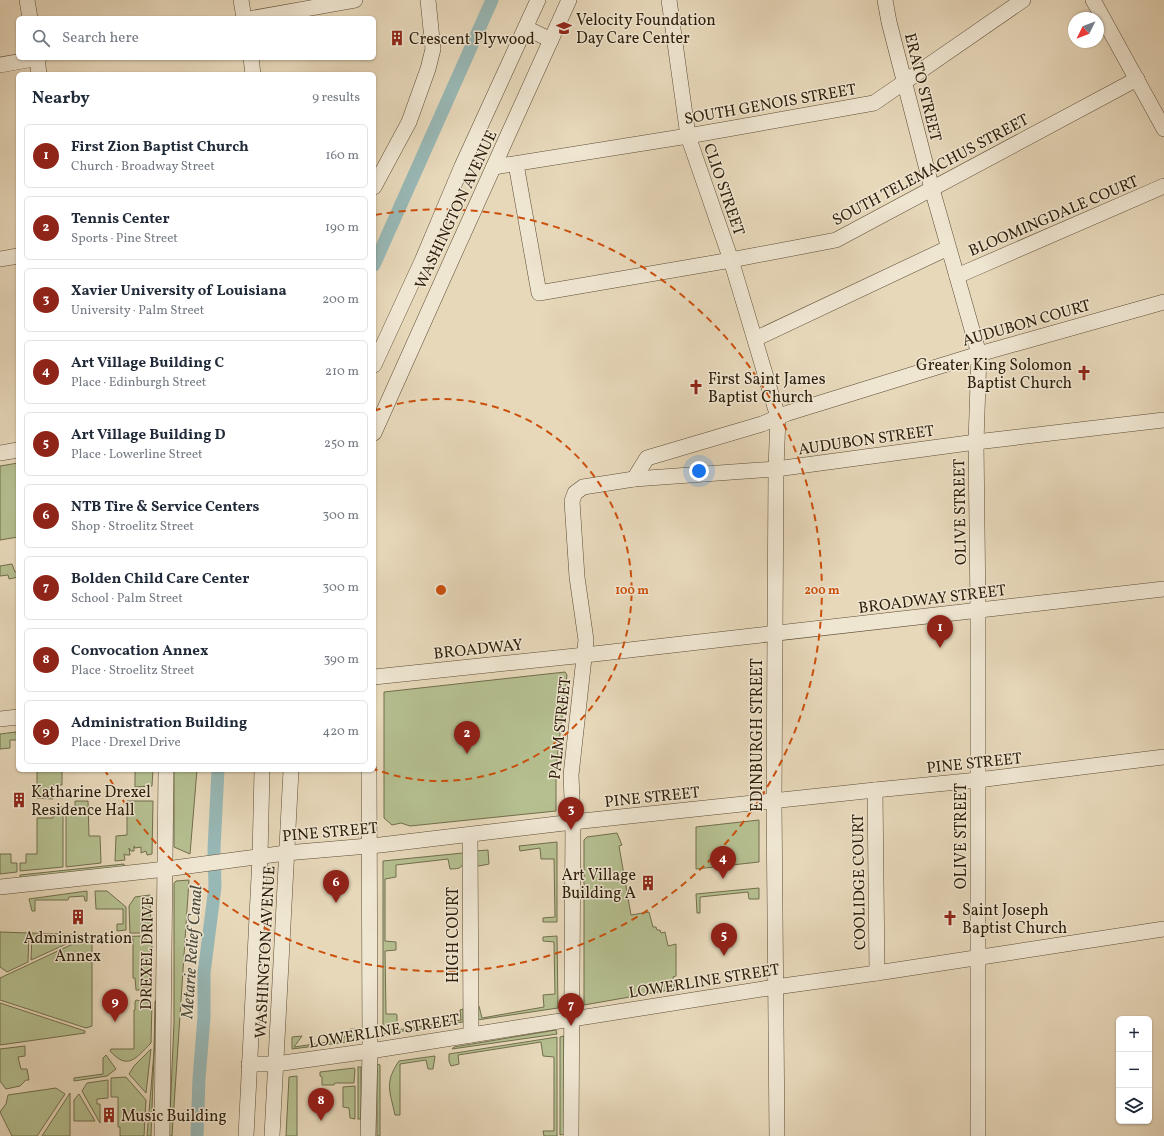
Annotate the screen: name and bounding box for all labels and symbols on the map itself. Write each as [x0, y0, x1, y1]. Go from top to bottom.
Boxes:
place label: Velocity Foundation Day Care Center [576, 10, 716, 50]
north arrow [1068, 12, 1104, 48]
school or university icon: Velocity Foundation Day Care Center [555, 19, 573, 37]
building icon: Crescent Plywood [388, 29, 406, 47]
place label: Crescent Plywood [409, 29, 535, 51]
street label: ERATO STREET [898, 31, 946, 144]
street label: SOUTH GENOIS STREET [683, 79, 858, 131]
street label: SOUTH TELEMACHUS STREET [829, 109, 1033, 232]
street label: WASHINGTON AVENUE [410, 127, 503, 293]
street label: CLIO STREET [697, 141, 749, 239]
street label: BLOOMINGDALE COURT [965, 171, 1142, 263]
street label: AUDUBON COURT [960, 295, 1093, 353]
place label: Greater King Solomon Baptist Church [916, 355, 1072, 395]
church icon: Greater King Solomon Baptist Church [1075, 364, 1093, 382]
place label: First Saint James Baptist Church [708, 369, 826, 409]
church icon: First Saint James Baptist Church [687, 378, 705, 396]
street label: AUDUBON STREET [797, 421, 936, 461]
street label: OLIVE STREET [949, 459, 973, 565]
your location [689, 461, 709, 481]
street label: BROADWAY STREET [857, 580, 1007, 620]
centre of rings [434, 583, 448, 597]
text: 100 m [615, 583, 649, 599]
text: 200 m [804, 583, 840, 599]
pin: 1 [927, 615, 953, 648]
street label: BROADWAY [433, 634, 524, 666]
street label: EDINBURGH STREET [747, 658, 769, 812]
street label: PALM STREET [545, 676, 577, 781]
pin: 2 [454, 721, 480, 754]
street label: PINE STREET [925, 748, 1023, 780]
place label: Katharine Drexel Residence Hall [31, 782, 151, 822]
street label: PINE STREET [603, 782, 701, 814]
street label: OLIVE STREET [951, 783, 973, 889]
building icon: Katharine Drexel Residence Hall [10, 791, 28, 809]
pin: 3 [558, 797, 584, 830]
street label: COOLIDGE COURT [848, 814, 872, 950]
street label: PINE STREET [281, 818, 379, 848]
pin: 4 [710, 846, 736, 879]
street label: WASHINGTON AVENUE [250, 865, 282, 1039]
place label: Art Village Building A [561, 865, 636, 905]
pin: 6 [323, 870, 349, 903]
building icon: Art Village Building A [639, 874, 657, 892]
water label: Metarie Relief Canal [176, 885, 209, 1021]
street label: HIGH COURT [443, 887, 465, 983]
street label: DREXEL DRIVE [136, 896, 160, 1010]
place label: Saint Joseph Baptist Church [962, 900, 1067, 940]
building icon: Administration Annex [69, 908, 87, 926]
church icon: Saint Joseph Baptist Church [941, 909, 959, 927]
pin: 5 [711, 923, 737, 956]
place label: Administration Annex [24, 928, 132, 968]
street label: LOWERLINE STREET [627, 959, 781, 1005]
pin: 9 [102, 989, 128, 1022]
pin: 7 [558, 993, 584, 1026]
street label: LOWERLINE STREET [307, 1009, 461, 1055]
pin: 8 [308, 1088, 334, 1121]
building icon: Music Building [100, 1106, 118, 1124]
place label: Music Building [121, 1106, 227, 1128]

